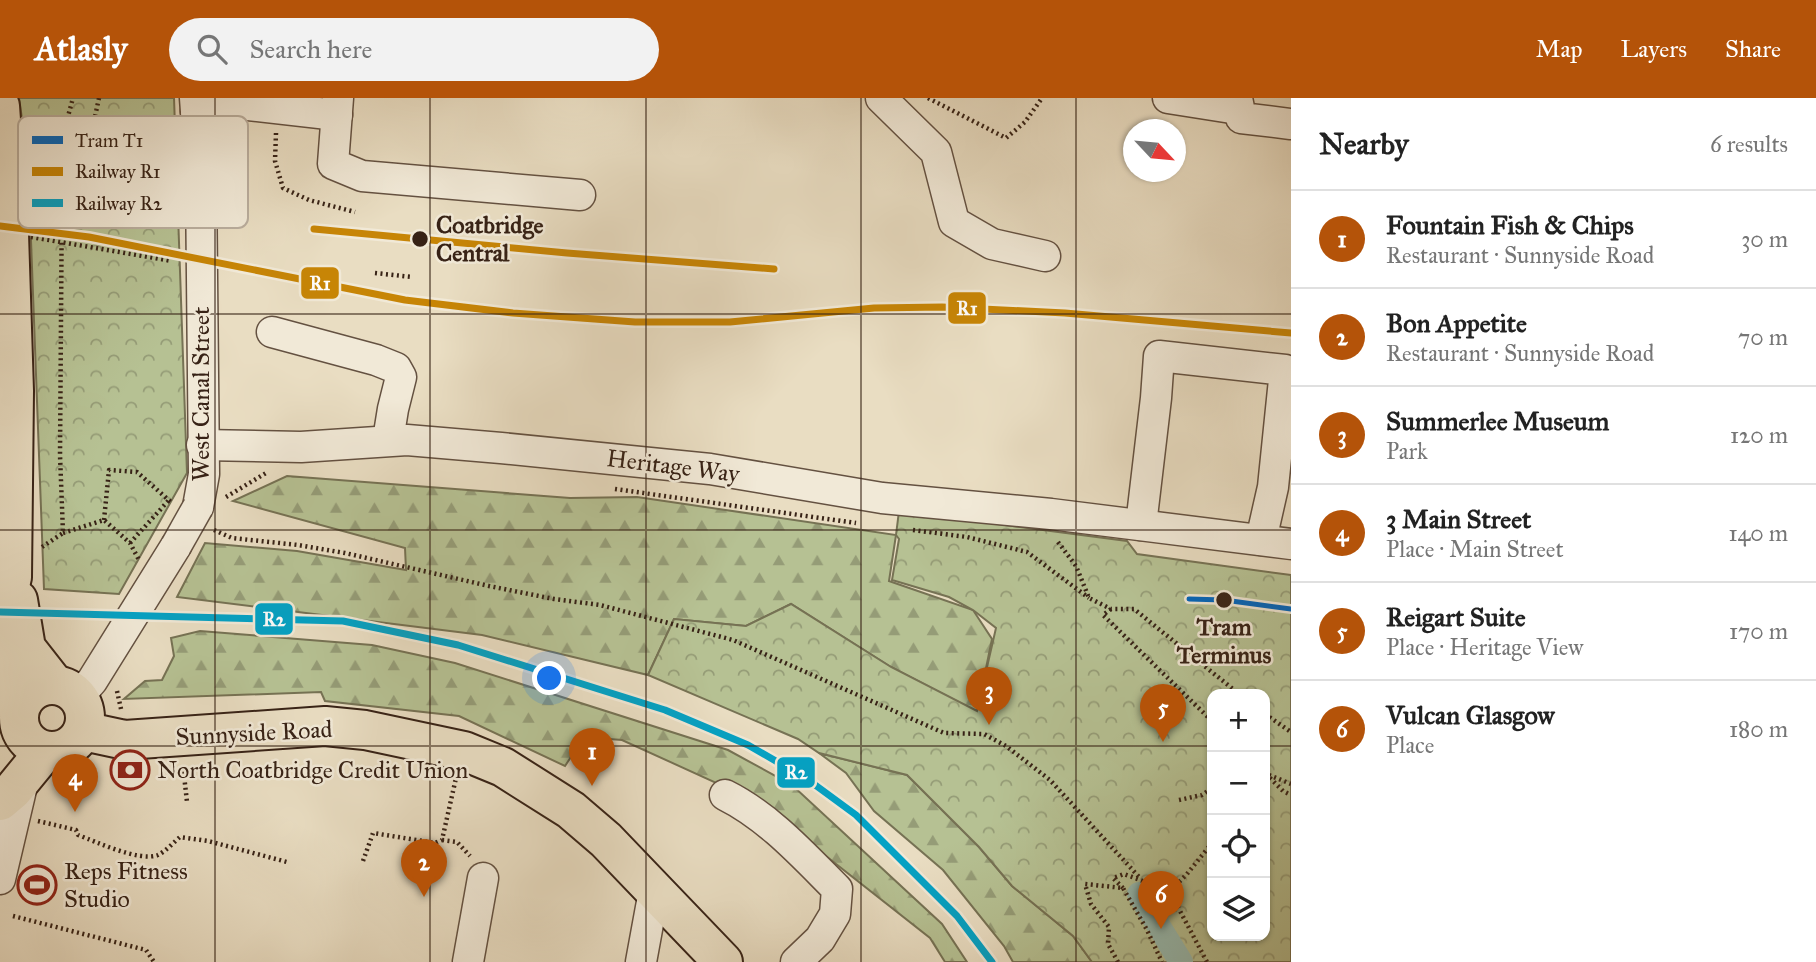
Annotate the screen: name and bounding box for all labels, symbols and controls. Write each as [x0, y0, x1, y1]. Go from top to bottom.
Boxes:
search box [169, 18, 659, 81]
text: Atlasly [35, 29, 127, 69]
icon: search [193, 30, 231, 68]
text: Search here [249, 33, 372, 65]
text: Map [1536, 34, 1583, 64]
text: Layers [1621, 34, 1687, 64]
text: Share [1725, 34, 1781, 64]
legend [18, 116, 248, 228]
north arrow [1123, 119, 1186, 182]
text: Nearby [1319, 126, 1409, 162]
text: Tram T1 [75, 129, 143, 152]
text: 6 results [1710, 130, 1788, 158]
text: Railway R1 [75, 160, 161, 183]
text: Railway R2 [75, 192, 163, 215]
text: Fountain Fish & Chips [1386, 209, 1634, 241]
place label: Coatbridge Central [436, 210, 544, 268]
text: 1 [1337, 225, 1347, 253]
text: 30 m [1741, 225, 1788, 253]
marker: Coatbridge Central [410, 229, 430, 249]
text: Restaurant · Sunnyside Road [1386, 241, 1654, 269]
line badge: R1 [300, 266, 340, 300]
text: R1 [310, 272, 331, 295]
line badge: R1 [947, 291, 987, 325]
text: R1 [957, 297, 978, 320]
street label: West Canal Street [186, 306, 216, 482]
text: Bon Appetite [1386, 307, 1527, 339]
text: 2 [1336, 323, 1348, 351]
text: 70 m [1738, 323, 1788, 351]
text: Restaurant · Sunnyside Road [1386, 339, 1654, 367]
text: Summerlee Museum [1386, 405, 1609, 437]
text: 3 [1337, 421, 1347, 449]
text: 120 m [1730, 421, 1788, 449]
text: Park [1386, 437, 1428, 465]
street label: Heritage Way [605, 443, 742, 489]
text: 3 Main Street [1386, 503, 1531, 535]
text: 4 [1336, 519, 1348, 547]
text: 140 m [1728, 519, 1788, 547]
text: Place · Main Street [1386, 535, 1564, 563]
marker: Tram Terminus [1214, 590, 1234, 610]
text: Reigart Suite [1386, 601, 1526, 633]
line badge: R2 [254, 602, 294, 636]
text: R2 [263, 608, 286, 631]
place label: Tram Terminus [1176, 612, 1272, 670]
text: 5 [1337, 617, 1347, 645]
text: 170 m [1729, 617, 1788, 645]
text: Place · Heritage View [1386, 633, 1583, 661]
your location [532, 661, 566, 695]
pin: 3 [966, 667, 1012, 725]
pin: 5 [1140, 684, 1186, 742]
map controls [1207, 689, 1270, 941]
button: + [1207, 689, 1270, 752]
text: Vulcan Glasgow [1386, 699, 1555, 731]
street label: Sunnyside Road [175, 714, 333, 752]
text: 6 [1336, 715, 1348, 743]
text: 180 m [1729, 715, 1788, 743]
pin: 1 [569, 728, 615, 786]
text: Place [1386, 731, 1434, 759]
bank icon: North Coatbridge Credit Union [109, 749, 151, 791]
button: − [1207, 752, 1270, 815]
pin: 4 [52, 754, 98, 812]
place label: North Coatbridge Credit Union [157, 755, 468, 785]
line badge: R2 [776, 756, 816, 789]
text: R2 [785, 761, 808, 784]
button: locate [1207, 815, 1270, 878]
pin: 2 [401, 839, 447, 897]
place label: Reps Fitness Studio [64, 856, 188, 914]
sports icon: Reps Fitness Studio [16, 864, 58, 906]
pin: 6 [1138, 871, 1184, 929]
button: layers [1207, 878, 1270, 941]

